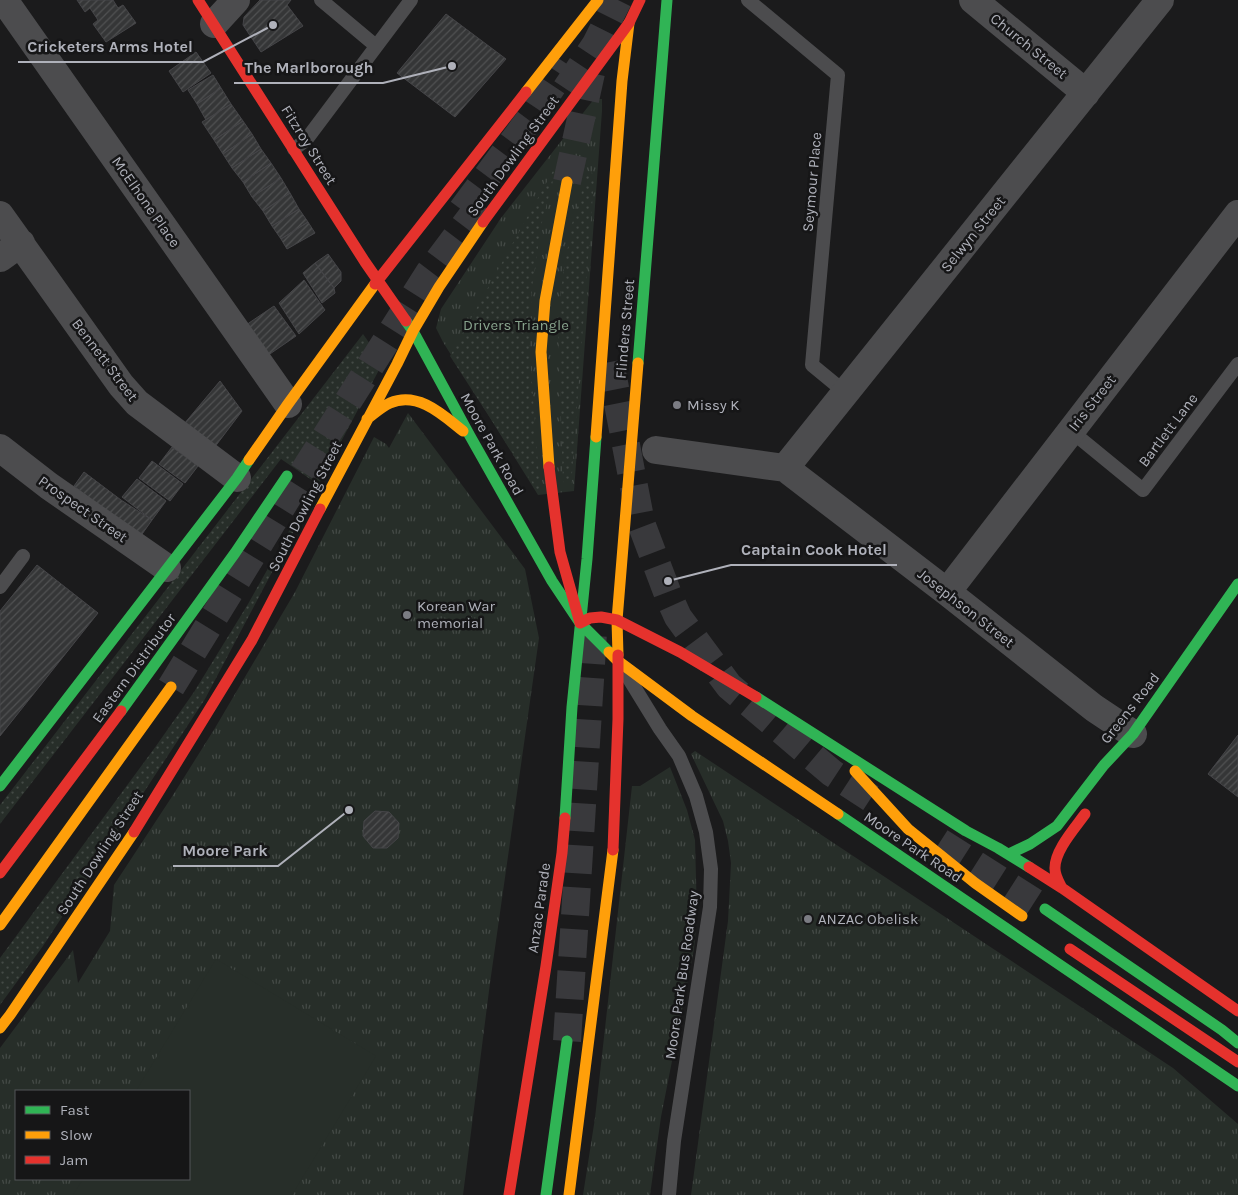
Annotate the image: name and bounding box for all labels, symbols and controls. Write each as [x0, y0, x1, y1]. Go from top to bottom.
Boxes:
street label: Church Street [987, 9, 1072, 83]
callout: Cricketers Arms Hotel [18, 31, 203, 62]
text: Cricketers Arms Hotel [27, 37, 193, 56]
callout: The Marlborough [234, 52, 383, 83]
text: The Marlborough [244, 58, 374, 77]
street label: South Dowling Street [463, 92, 563, 220]
street label: Fitzroy Street [277, 102, 341, 188]
street label: Seymour Place [799, 131, 825, 233]
street label: McElhone Place [108, 153, 184, 251]
street label: Selwyn Street [937, 192, 1009, 276]
street label: Flinders Street [612, 278, 638, 380]
street label: Bennett Street [68, 315, 142, 405]
park label: Drivers Triangle [463, 316, 569, 334]
street label: Iris Street [1064, 371, 1120, 435]
street label: Moore Park Road [456, 390, 528, 498]
street label: Bartlett Lane [1135, 390, 1201, 470]
place label: Missy K [687, 396, 739, 414]
marker: Missy K [671, 399, 683, 411]
street label: South Dowling Street [264, 437, 346, 574]
street label: Prospect Street [35, 472, 131, 547]
callout: Captain Cook Hotel [731, 534, 897, 565]
text: Captain Cook Hotel [741, 540, 887, 559]
street label: Josephson Street [914, 565, 1018, 651]
place label: Korean War memorial [417, 597, 495, 632]
street label: Eastern Distributor [88, 609, 180, 726]
marker: Korean War memorial [401, 609, 413, 621]
street label: Greens Road [1097, 669, 1163, 747]
street label: South Dowling Street [53, 787, 147, 918]
street label: Moore Park Road [861, 808, 965, 886]
callout: Moore Park [173, 835, 278, 866]
text: Moore Park [182, 841, 268, 860]
street label: Anzac Parade [524, 862, 554, 954]
street label: Moore Park Bus Roadway [661, 889, 703, 1061]
place label: ANZAC Obelisk [818, 910, 918, 928]
marker: ANZAC Obelisk [802, 913, 814, 925]
legend [15, 1090, 190, 1180]
text: Fast [60, 1101, 90, 1119]
text: Slow [60, 1126, 92, 1144]
text: Jam [60, 1151, 88, 1169]

